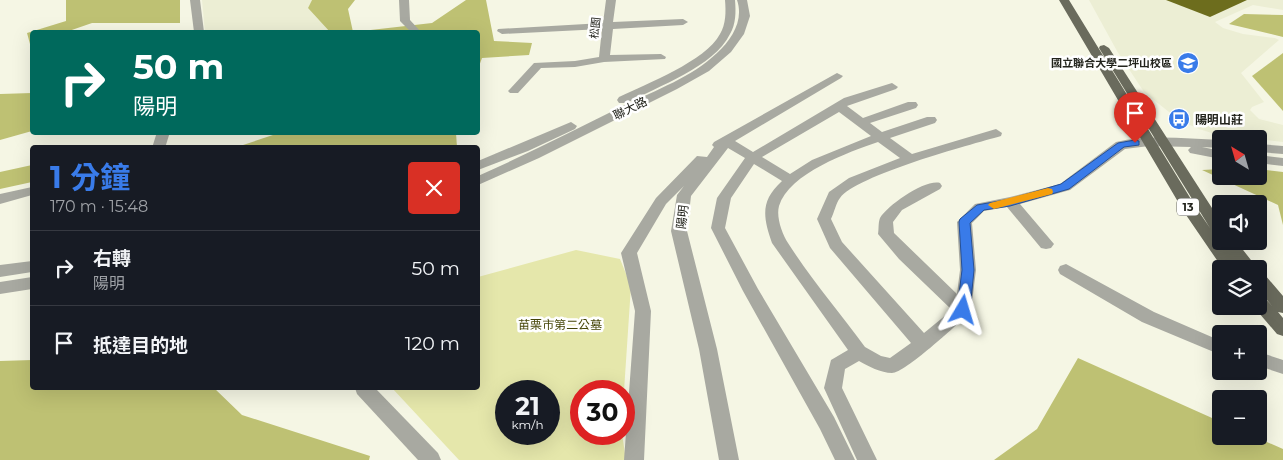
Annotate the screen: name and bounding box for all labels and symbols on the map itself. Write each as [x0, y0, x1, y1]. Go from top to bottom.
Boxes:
street label: 松園 [587, 16, 603, 40]
school or university icon: 國立聯合大學二坪山校區 [1176, 51, 1200, 75]
place label: 國立聯合大學二坪山校區 [1051, 56, 1172, 70]
pin [1114, 92, 1156, 143]
street label: 聯大路 [611, 93, 649, 123]
bus stop icon: 陽明山莊 [1167, 107, 1191, 131]
place label: 陽明山莊 [1195, 112, 1243, 127]
north arrow [1212, 130, 1268, 185]
road number: 13 [1177, 198, 1199, 216]
street label: 陽明 [673, 204, 691, 230]
position arrow [936, 283, 988, 335]
park label: 苗栗市第二公墓 [518, 317, 602, 332]
speed limit sign: 30 [570, 380, 635, 445]

